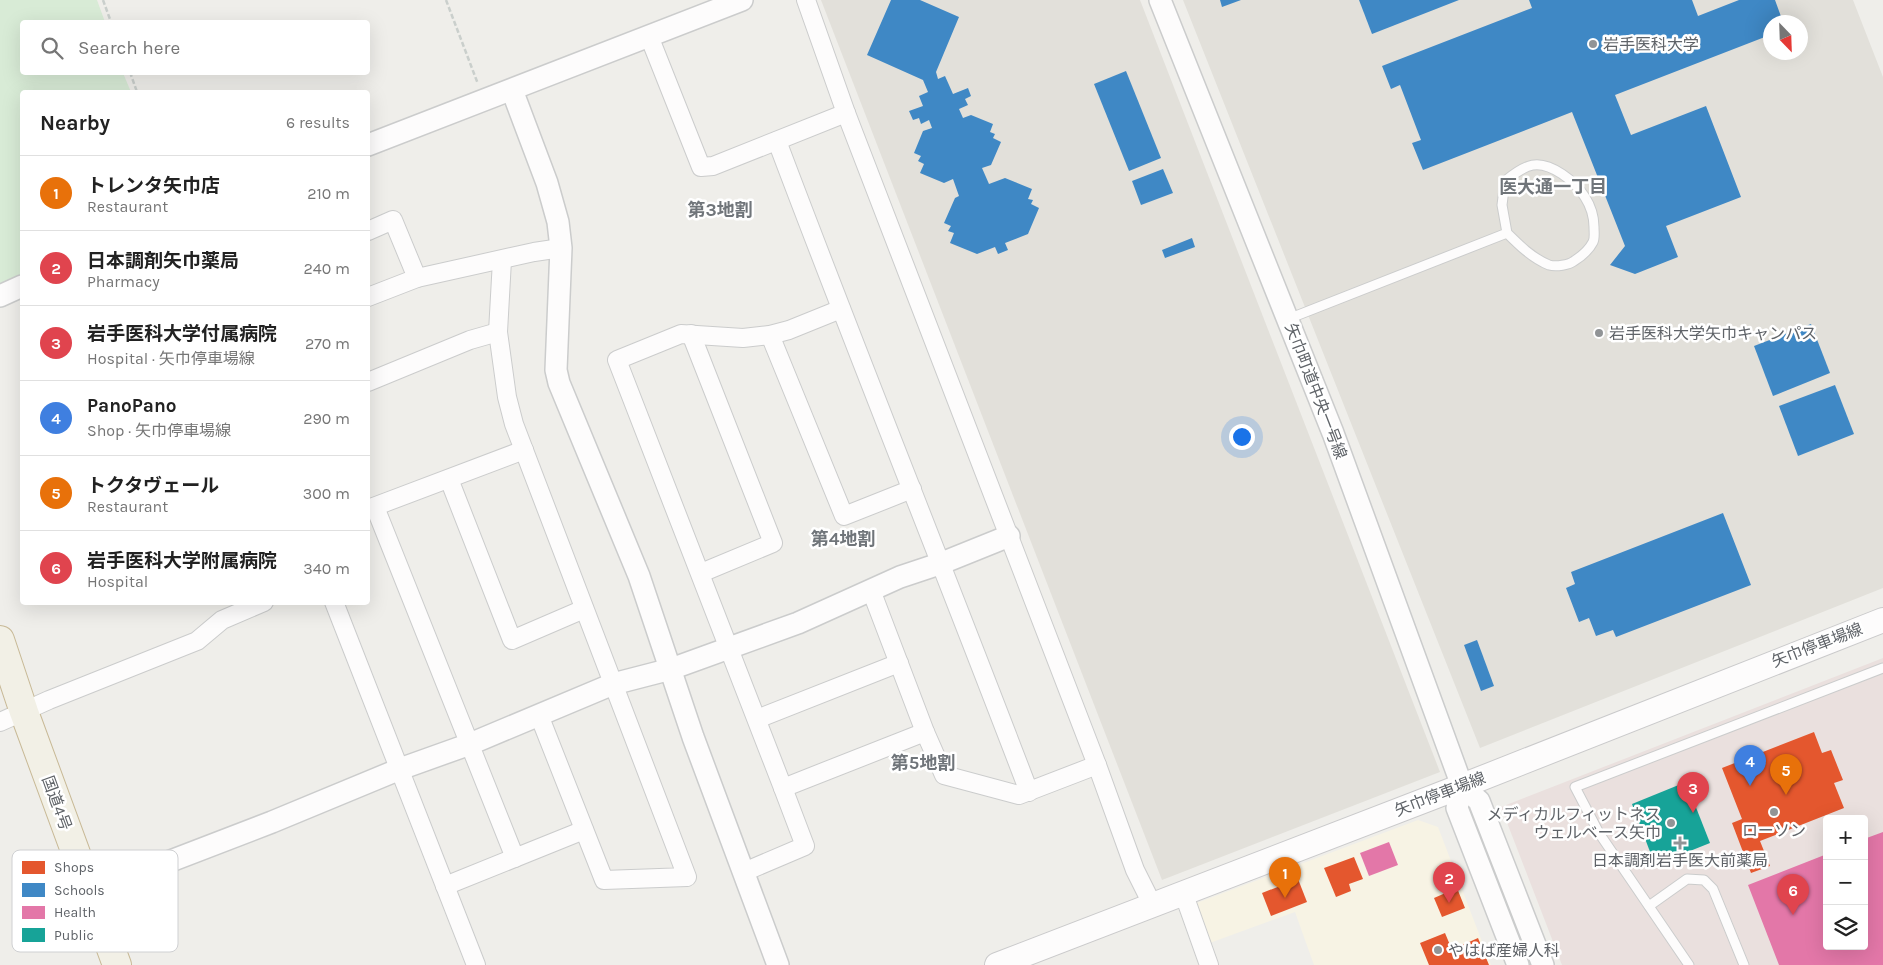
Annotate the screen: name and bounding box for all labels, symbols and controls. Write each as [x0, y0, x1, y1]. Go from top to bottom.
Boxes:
north arrow [1763, 15, 1808, 60]
search box [20, 20, 370, 75]
icon: search [38, 34, 66, 62]
place label: 岩手医科大学 [1603, 35, 1699, 54]
text: Search here [78, 37, 180, 59]
marker: 岩手医科大学 [1587, 38, 1599, 50]
text: Nearby [40, 111, 110, 135]
text: 6 results [286, 113, 350, 132]
text: トレンタ矢巾店 [87, 175, 220, 197]
district label: 医大通一丁目 [1499, 176, 1607, 198]
text: 1 [53, 184, 59, 203]
text: 210 m [307, 184, 350, 203]
text: Restaurant [87, 197, 168, 216]
district label: 第3地割 [687, 199, 753, 221]
text: 日本調剤矢巾薬局 [87, 250, 239, 272]
text: 2 [51, 259, 61, 278]
text: 240 m [304, 259, 350, 278]
text: Pharmacy [87, 272, 160, 291]
street label: 矢巾町道中央一号線 [1281, 320, 1351, 462]
text: 岩手医科大学付属病院 [87, 323, 277, 345]
place label: 岩手医科大学矢巾キャンパス [1609, 324, 1817, 343]
marker: 岩手医科大学矢巾キャンパス [1593, 327, 1605, 339]
text: 3 [51, 334, 61, 353]
text: 270 m [305, 334, 350, 353]
text: Hospital · 矢巾停車場線 [87, 349, 255, 368]
text: PanoPano [87, 395, 176, 417]
text: 4 [51, 409, 61, 428]
text: 290 m [303, 409, 350, 428]
text: Shop · 矢巾停車場線 [87, 421, 231, 440]
your location [1229, 424, 1255, 450]
text: トクタヴェール [87, 475, 219, 497]
text: 5 [51, 484, 61, 503]
text: 300 m [303, 484, 350, 503]
text: Restaurant [87, 497, 168, 516]
district label: 第4地割 [811, 528, 875, 550]
text: 岩手医科大学附属病院 [87, 550, 277, 572]
text: 6 [51, 559, 61, 578]
text: 340 m [303, 559, 350, 578]
text: Hospital [87, 572, 148, 591]
street label: 矢巾停車場線 [1769, 619, 1865, 671]
pin: 4 [1734, 745, 1766, 786]
district label: 第5地割 [891, 752, 955, 774]
pin: 5 [1770, 754, 1802, 795]
street label: 矢巾停車場線 [1392, 768, 1488, 820]
pin: 3 [1677, 772, 1709, 813]
street label: 国道4号 [38, 773, 76, 833]
place label: メディカルフィットネス ウェルベース矢巾 [1486, 805, 1661, 842]
marker: ローソン [1768, 806, 1780, 818]
map controls [1823, 815, 1868, 950]
button: + [1823, 815, 1868, 860]
marker: メディカルフィットネス ウェルベース矢巾 [1665, 817, 1677, 829]
place label: ローソン [1742, 821, 1806, 840]
marker: 日本調剤岩手医大前薬局 [1674, 837, 1686, 849]
legend [12, 850, 178, 952]
place label: 日本調剤岩手医大前薬局 [1592, 851, 1768, 870]
pin: 1 [1269, 857, 1301, 898]
text: Shops [54, 859, 94, 876]
button: − [1823, 860, 1868, 905]
pin: 2 [1433, 862, 1465, 903]
pin: 6 [1777, 874, 1809, 915]
text: Schools [54, 882, 105, 899]
text: Health [54, 904, 96, 921]
button: layers [1823, 905, 1868, 950]
text: Public [54, 927, 94, 944]
place label: やはば産婦人科 [1448, 941, 1560, 960]
marker: やはば産婦人科 [1432, 944, 1444, 956]

